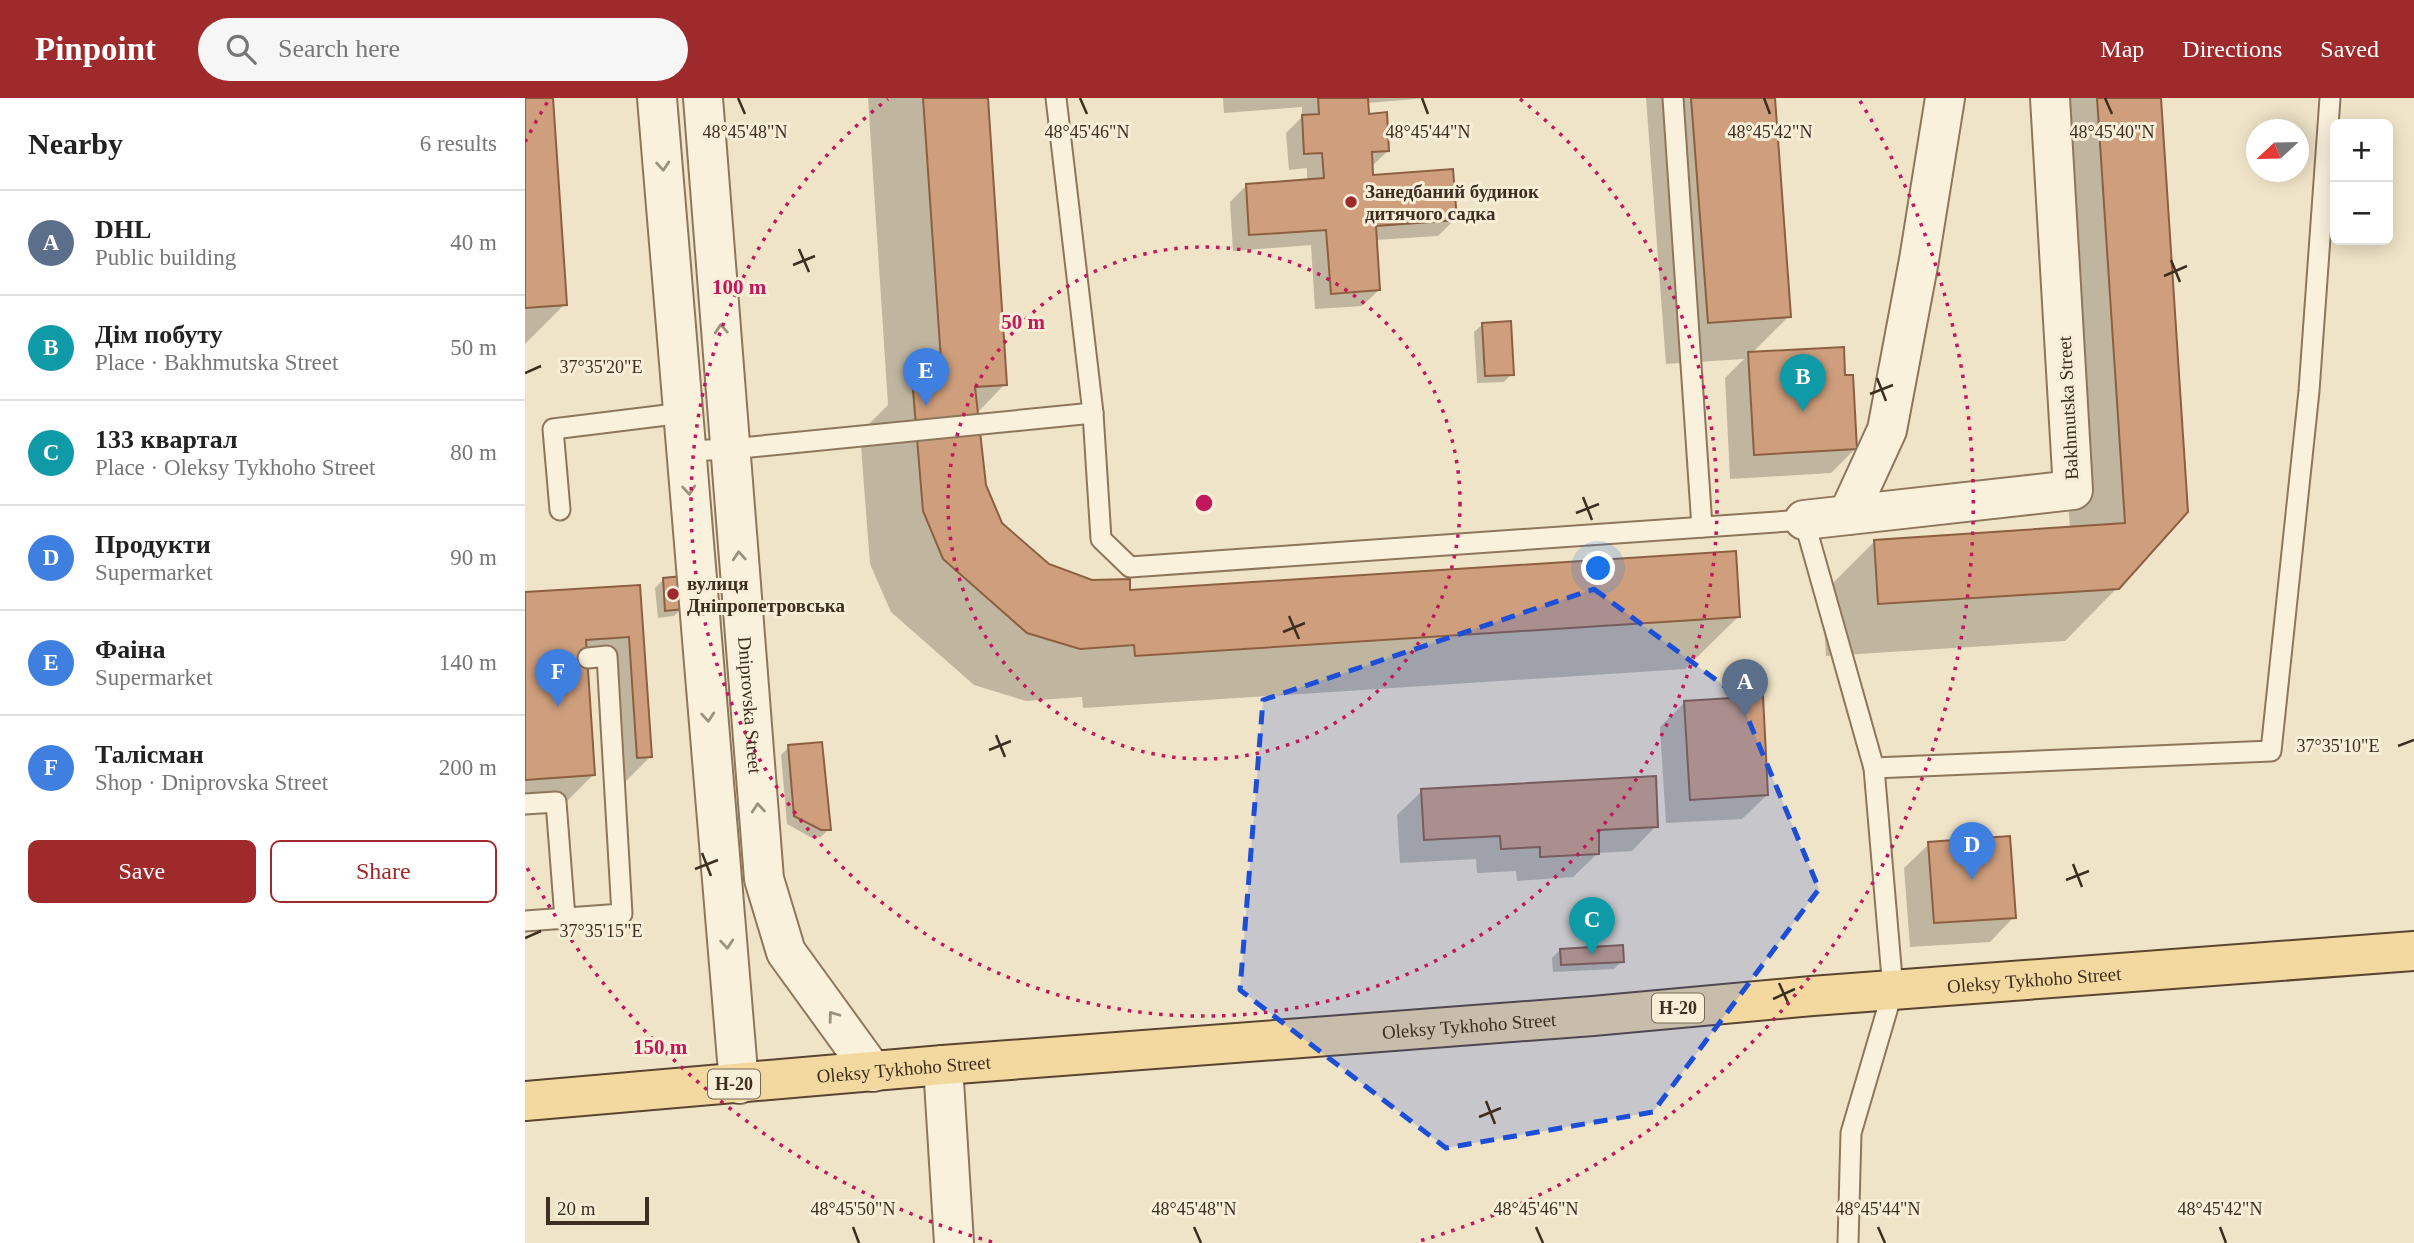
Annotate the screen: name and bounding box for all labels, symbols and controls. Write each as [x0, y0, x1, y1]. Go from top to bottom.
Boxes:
search box [198, 18, 688, 81]
icon: search [222, 30, 260, 68]
text: Pinpoint [35, 31, 156, 67]
text: Search here [278, 34, 400, 63]
text: Map [2100, 36, 2144, 62]
text: Directions [2182, 36, 2282, 62]
text: Saved [2320, 36, 2379, 62]
north arrow [2246, 119, 2309, 182]
map controls [2330, 119, 2393, 245]
button: + [2330, 119, 2393, 182]
text: 48°45'48"N [703, 122, 787, 142]
text: 48°45'46"N [1045, 122, 1129, 142]
text: 48°45'44"N [1386, 122, 1470, 142]
text: 48°45'42"N [1728, 122, 1812, 142]
text: 48°45'40"N [2070, 122, 2154, 142]
text: Nearby [28, 127, 123, 160]
text: 6 results [420, 131, 497, 156]
one-way arrow [655, 160, 670, 172]
place label: Занедбаний будинок дитячого садка [1365, 181, 1539, 224]
button: − [2330, 182, 2393, 245]
marker: Занедбаний будинок дитячого садка [1343, 194, 1359, 210]
text: DHL [95, 215, 151, 244]
text: A [43, 230, 59, 255]
text: 40 m [450, 230, 497, 255]
text: Public building [95, 245, 236, 270]
text: 100 m [712, 275, 767, 299]
text: 50 m [1001, 310, 1045, 334]
text: Дім побуту [95, 320, 223, 349]
one-way arrow [714, 324, 729, 335]
text: B [43, 335, 59, 360]
text: 50 m [450, 335, 497, 360]
street label: Bakhmutska Street [2054, 335, 2082, 480]
pin: E [903, 348, 949, 406]
text: Place · Bakhmutska Street [95, 350, 338, 375]
pin: B [1780, 354, 1826, 412]
text: 37°35'20"E [560, 357, 642, 377]
text: 133 квартал [95, 425, 238, 454]
text: C [43, 440, 59, 465]
text: 80 m [450, 440, 497, 465]
text: Place · Oleksy Tykhoho Street [95, 455, 375, 480]
one-way arrow [682, 485, 697, 496]
centre of rings [1192, 491, 1216, 515]
text: Продукти [95, 530, 211, 559]
text: D [43, 545, 59, 570]
text: 90 m [450, 545, 497, 570]
one-way arrow [732, 550, 747, 561]
your location [1581, 551, 1615, 585]
text: Supermarket [95, 560, 213, 585]
place label: вулиця Дніпропетровська [687, 573, 845, 616]
marker: вулиця Дніпропетровська [665, 586, 681, 602]
text: Фаіна [95, 635, 166, 664]
street label: Dniprovska Street [735, 636, 766, 775]
pin: F [535, 649, 581, 707]
text: E [43, 650, 59, 675]
text: 140 m [439, 650, 497, 675]
pin: A [1722, 659, 1768, 717]
text: Supermarket [95, 665, 213, 690]
one-way arrow [700, 712, 715, 723]
text: 37°35'10"E [2297, 736, 2379, 756]
text: Талісман [95, 740, 204, 769]
text: F [44, 755, 58, 780]
text: 200 m [439, 755, 497, 780]
text: Shop · Dniprovska Street [95, 770, 328, 795]
one-way arrow [751, 802, 766, 813]
pin: D [1949, 822, 1995, 880]
button: Save [28, 840, 256, 903]
button: Share [270, 840, 497, 903]
pin: C [1569, 897, 1615, 955]
text: 37°35'15"E [560, 921, 642, 941]
one-way arrow [719, 939, 734, 950]
street label: Oleksy Tykhoho Street [1946, 962, 2123, 996]
road number: Н-20 [1652, 994, 1704, 1023]
street label: Oleksy Tykhoho Street [1381, 1008, 1558, 1042]
one-way arrow [829, 1012, 841, 1024]
text: 150 m [633, 1035, 688, 1059]
street label: Oleksy Tykhoho Street [816, 1051, 992, 1086]
road number: Н-20 [708, 1070, 760, 1099]
scale bar [546, 1194, 649, 1226]
text: 20 m [557, 1198, 596, 1219]
text: 48°45'50"N [811, 1199, 895, 1219]
text: 48°45'48"N [1152, 1199, 1236, 1219]
text: 48°45'46"N [1494, 1199, 1578, 1219]
text: 48°45'44"N [1836, 1199, 1920, 1219]
text: 48°45'42"N [2178, 1199, 2262, 1219]

